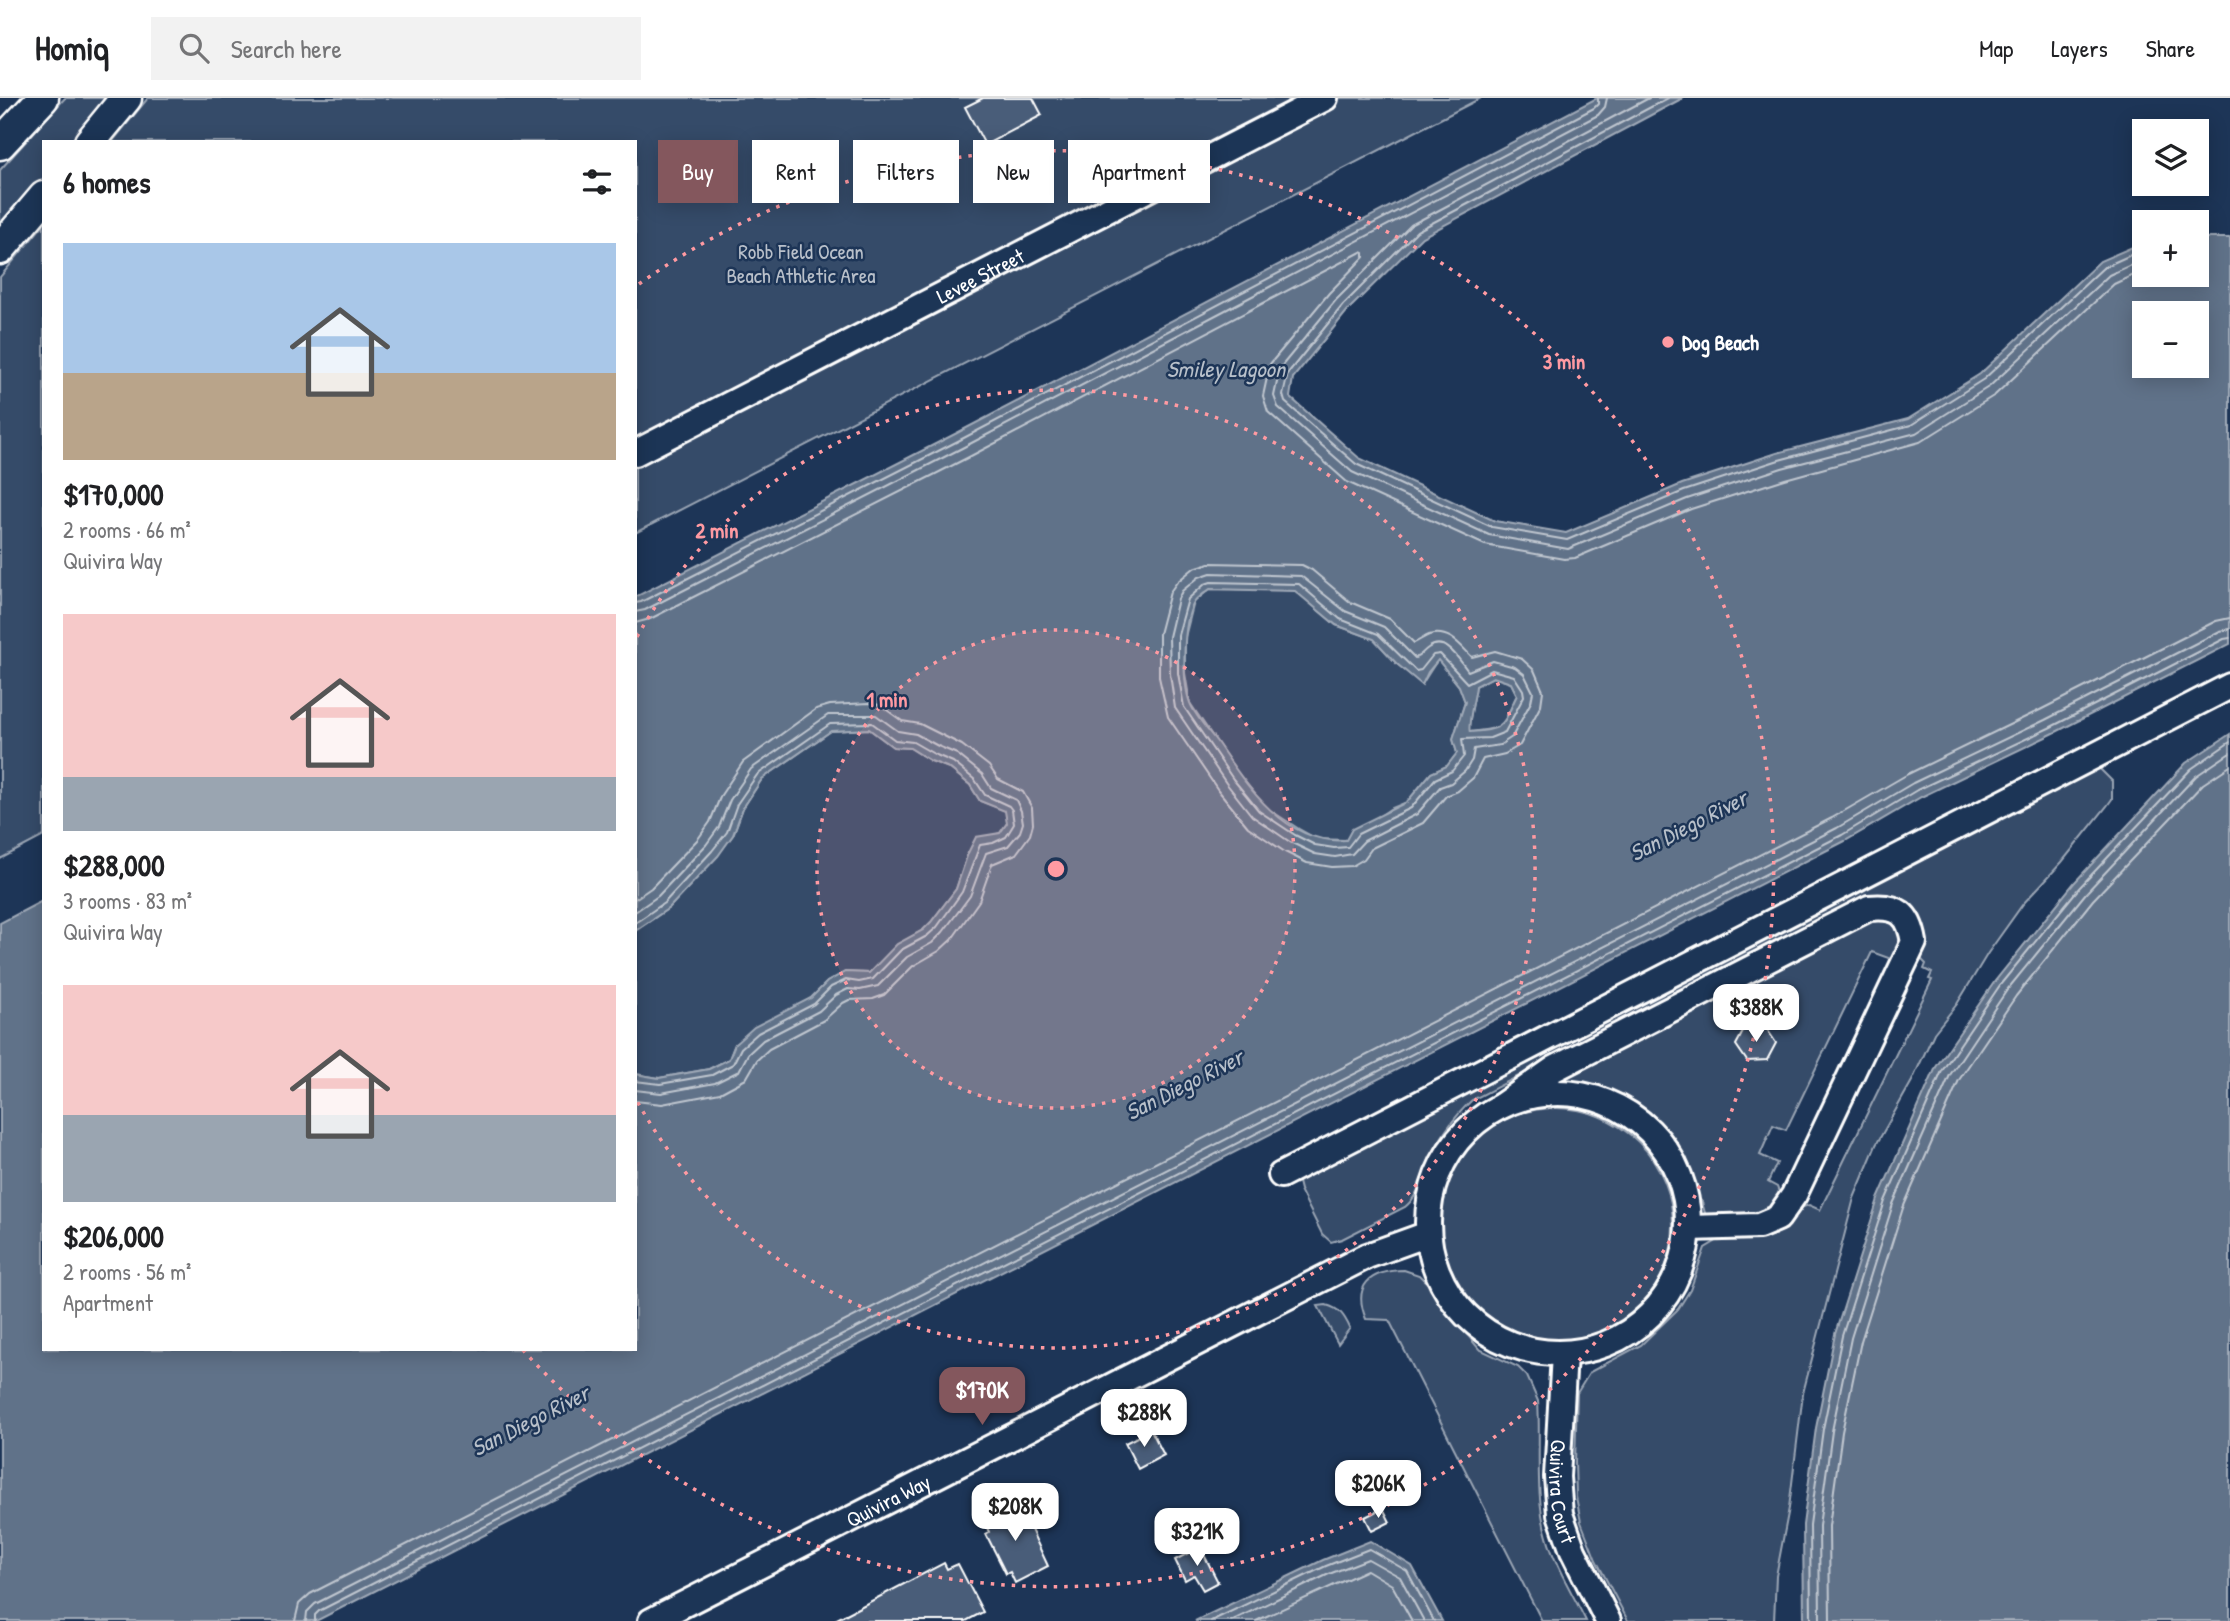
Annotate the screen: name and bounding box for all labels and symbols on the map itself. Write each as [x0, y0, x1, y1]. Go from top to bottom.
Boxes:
park label: Robb Field Ocean Beach Athletic Area [726, 237, 876, 290]
street label: Levee Street [931, 241, 1030, 310]
place label: Dog Beach [1682, 328, 1759, 358]
marker: Dog Beach [1660, 334, 1676, 350]
text: 3 min [1543, 347, 1585, 376]
water label: Smiley Lagoon [1167, 353, 1287, 385]
text: 2 min [695, 516, 739, 545]
text: 1 min [867, 685, 907, 714]
water label: San Diego River [1624, 781, 1755, 869]
centre of rings [1044, 857, 1068, 881]
pin: $388K [1707, 984, 1805, 1044]
water label: San Diego River [1120, 1040, 1251, 1128]
pin: $170K [933, 1368, 1031, 1427]
water label: San Diego River [466, 1376, 597, 1464]
pin: $288K [1095, 1390, 1193, 1449]
street label: Quivira Court [1542, 1439, 1584, 1548]
pin: $206K [1329, 1460, 1427, 1520]
street label: Quivira Way [841, 1467, 935, 1534]
pin: $208K [966, 1484, 1064, 1543]
pin: $321K [1148, 1508, 1246, 1568]

